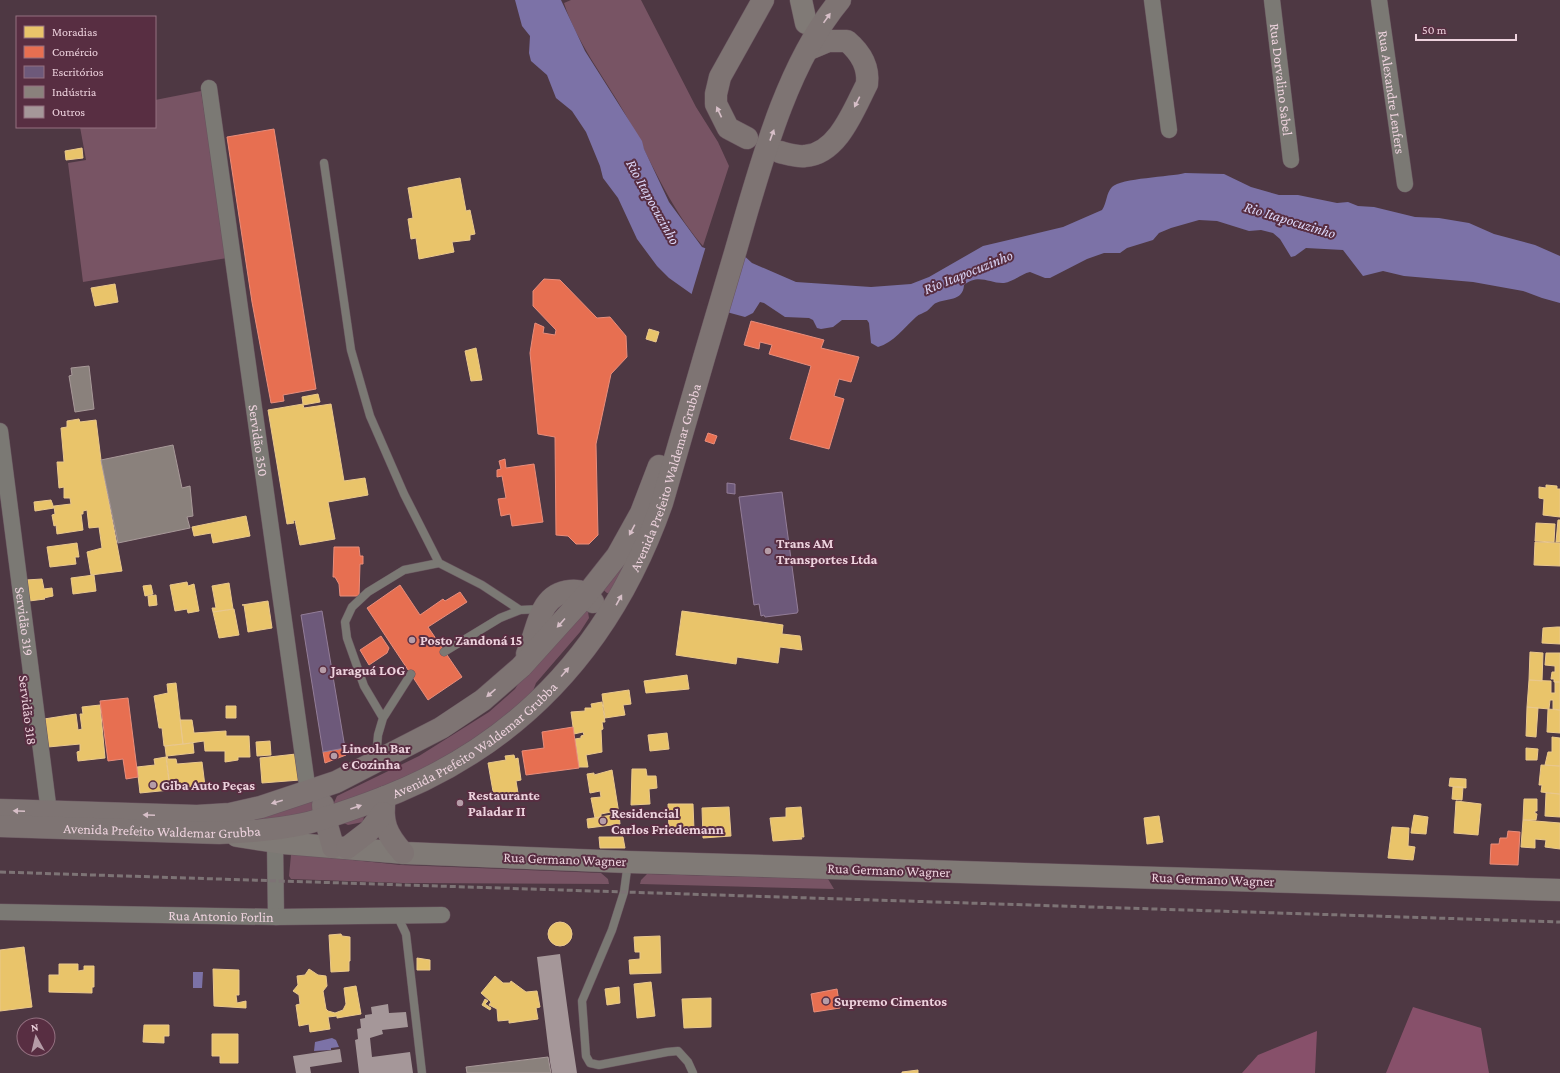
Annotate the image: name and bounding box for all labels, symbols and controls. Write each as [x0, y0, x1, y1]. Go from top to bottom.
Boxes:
one-way arrow [823, 12, 831, 23]
legend [16, 16, 156, 128]
scale bar [1416, 16, 1516, 42]
street label: Rua Dorvalino Sabel [1267, 22, 1296, 137]
text: 50 m [1422, 23, 1447, 37]
text: Moradias [52, 25, 98, 39]
street label: Rua Alexandre Lenfers [1375, 29, 1409, 155]
text: Comércio [52, 45, 98, 59]
text: Escritórios [52, 65, 104, 79]
text: Indústria [52, 85, 97, 99]
one-way arrow [854, 96, 861, 108]
text: Outros [52, 105, 85, 119]
one-way arrow [716, 107, 722, 118]
one-way arrow [769, 128, 775, 140]
water label: Rio Itapocuzinho [622, 157, 683, 248]
water label: Rio Itapocuzinho [1242, 198, 1338, 242]
water label: Rio Itapocuzinho [921, 247, 1015, 298]
street label: Avenida Prefeito Waldemar Grubba [626, 381, 704, 574]
street label: Servidão 350 [246, 404, 272, 478]
one-way arrow [629, 524, 636, 536]
place label: Trans AM Transportes Ltda [776, 535, 878, 567]
marker: Trans AM Transportes Ltda [763, 546, 773, 556]
street label: Servidão 319 [12, 586, 37, 657]
one-way arrow [615, 594, 622, 605]
one-way arrow [556, 617, 565, 628]
place label: Posto Zandoná 15 [420, 632, 522, 648]
marker: Posto Zandoná 15 [407, 635, 417, 645]
place label: Jaraguá LOG [329, 662, 405, 678]
marker: Jaraguá LOG [318, 665, 328, 675]
one-way arrow [560, 668, 569, 677]
street label: Servidão 318 [16, 674, 40, 746]
street label: Avenida Prefeito Waldemar Grubba [390, 678, 561, 801]
one-way arrow [487, 688, 496, 697]
place label: Lincoln Bar e Cozinha [342, 740, 411, 772]
marker: Lincoln Bar e Cozinha [329, 751, 339, 761]
place label: Giba Auto Peças [161, 777, 255, 793]
marker: Giba Auto Peças [148, 780, 158, 790]
place label: Restaurante Paladar II [468, 787, 540, 819]
marker: Restaurante Paladar II [455, 798, 465, 808]
one-way arrow [271, 799, 283, 805]
one-way arrow [350, 804, 362, 810]
place label: Residencial Carlos Friedemann [611, 805, 724, 837]
one-way arrow [13, 807, 25, 814]
one-way arrow [143, 811, 155, 818]
marker: Residencial Carlos Friedemann [598, 816, 608, 826]
street label: Avenida Prefeito Waldemar Grubba [63, 820, 262, 841]
street label: Rua Germano Wagner [503, 849, 627, 869]
street label: Rua Germano Wagner [827, 860, 951, 880]
street label: Rua Germano Wagner [1151, 869, 1275, 889]
street label: Rua Antonio Forlin [168, 907, 274, 925]
place label: Supremo Cimentos [834, 993, 947, 1009]
marker: Supremo Cimentos [821, 996, 831, 1006]
north arrow [16, 1017, 56, 1057]
text: N [30, 1021, 40, 1034]

